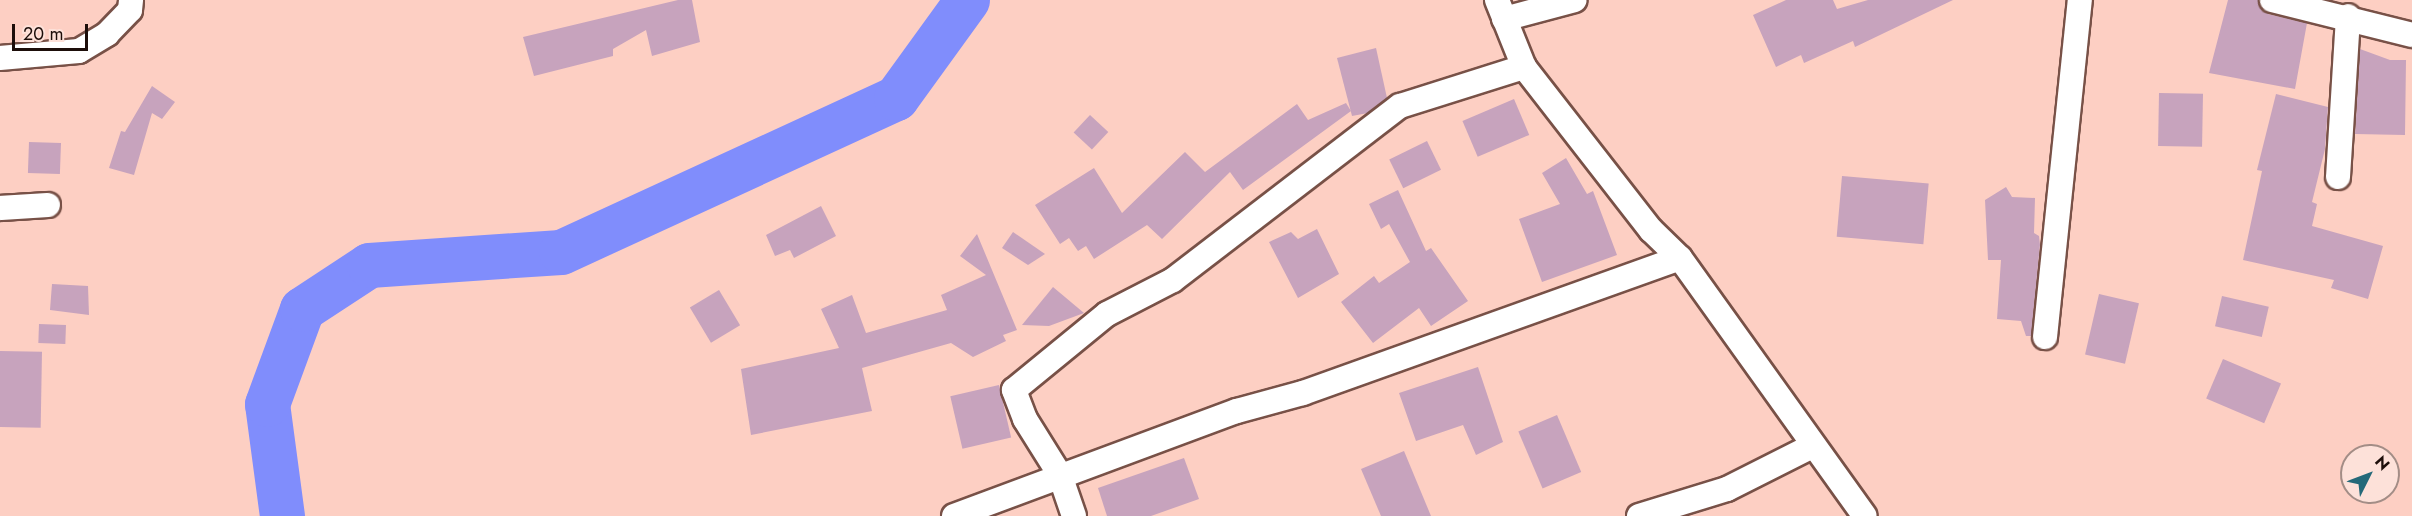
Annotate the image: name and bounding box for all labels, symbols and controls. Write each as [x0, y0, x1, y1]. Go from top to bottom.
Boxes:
scale bar [15, 12, 92, 50]
text: 20 m [23, 21, 63, 47]
north arrow [2340, 444, 2400, 504]
text: N [2369, 451, 2395, 475]

